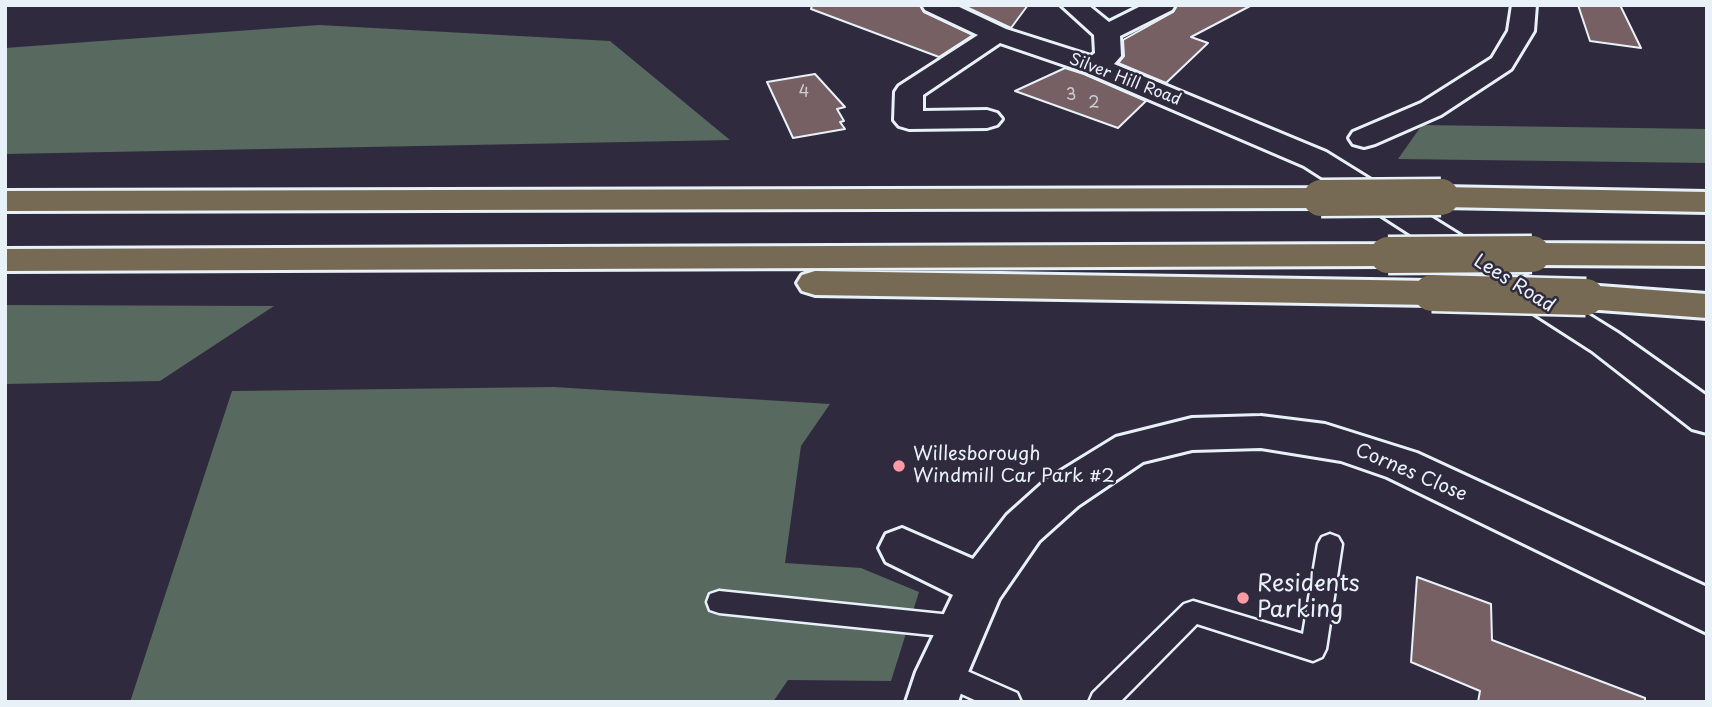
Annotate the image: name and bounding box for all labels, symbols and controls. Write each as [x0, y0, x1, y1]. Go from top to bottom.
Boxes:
street label: Silver Hill Road [1066, 50, 1184, 110]
house number: 4 [799, 83, 809, 103]
house number: 3 [1066, 86, 1076, 106]
house number: 2 [1088, 94, 1100, 114]
street label: Lees Road [1469, 250, 1559, 318]
street label: Cornes Close [1352, 439, 1470, 507]
place label: Willesborough Windmill Car Park #2 [913, 444, 1115, 488]
marker: Willesborough Windmill Car Park #2 [891, 458, 907, 474]
place label: Residents Parking [1257, 571, 1360, 625]
marker: Residents Parking [1235, 590, 1251, 606]

